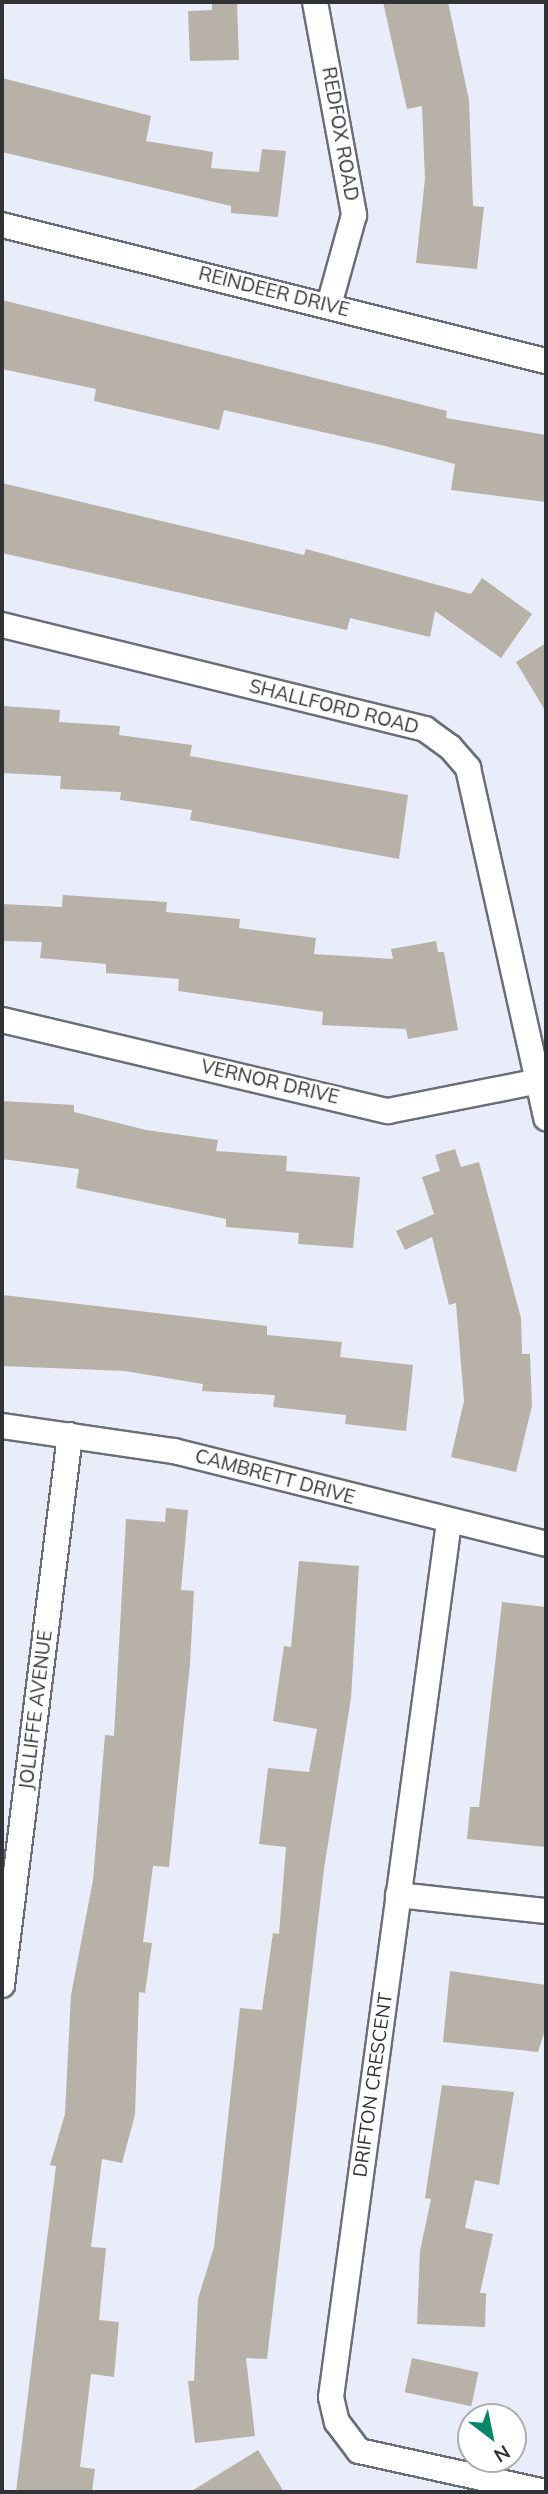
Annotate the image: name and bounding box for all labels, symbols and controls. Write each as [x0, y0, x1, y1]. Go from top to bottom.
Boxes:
street label: REDFOX ROAD [317, 65, 363, 203]
street label: REINDEER DRIVE [196, 262, 352, 322]
street label: SHALLFORD ROAD [247, 675, 421, 739]
street label: VERNOR DRIVE [199, 1055, 341, 1109]
street label: CAMBRETT DRIVE [192, 1445, 358, 1509]
street label: JOLLIFFE AVENUE [15, 1629, 57, 1791]
street label: DRIFTON CRESCENT [349, 1991, 397, 2179]
north arrow [457, 2403, 527, 2473]
text: N [490, 2440, 515, 2468]

